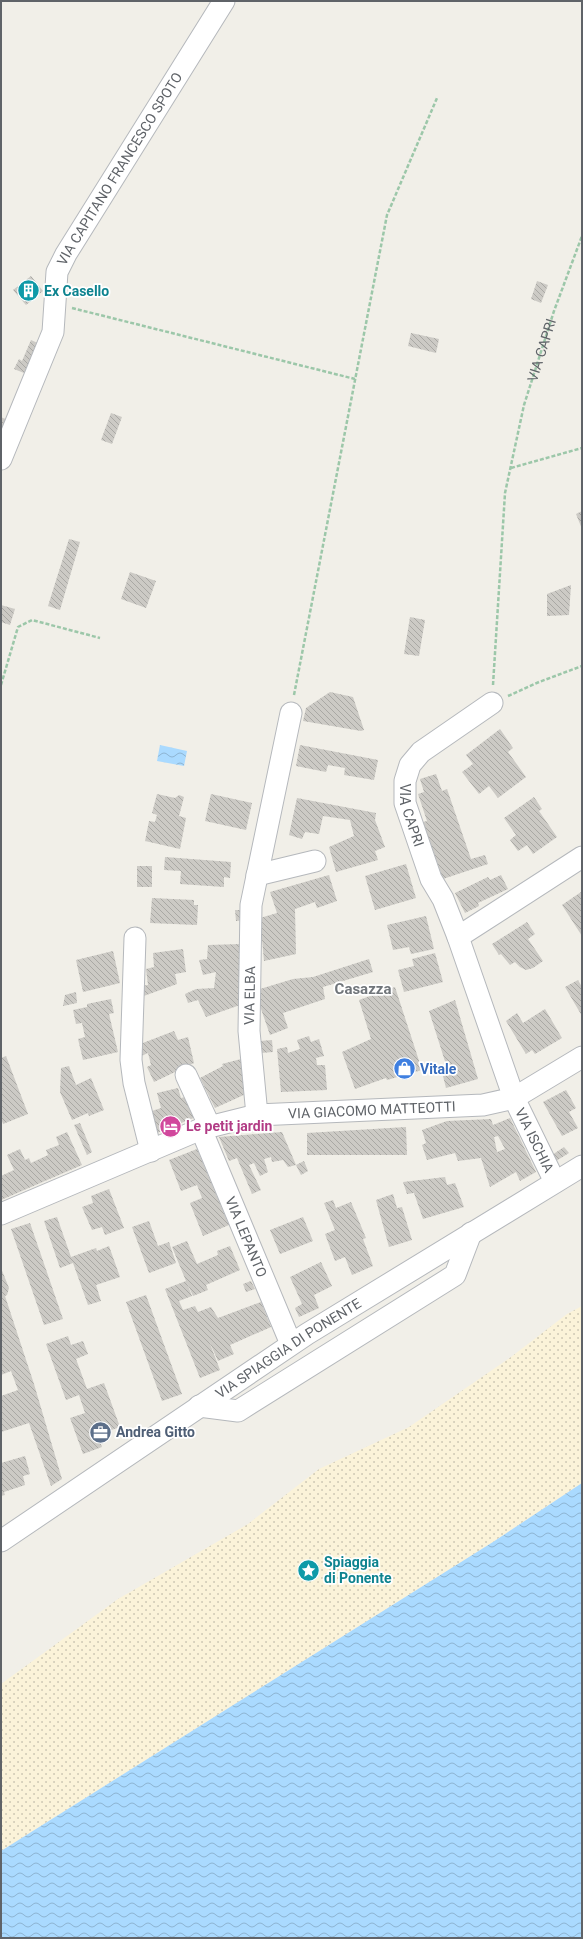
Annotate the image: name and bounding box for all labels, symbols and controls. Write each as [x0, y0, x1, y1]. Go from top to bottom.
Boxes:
street label: VIA CAPITANO FRANCESCO SPOTO [54, 70, 185, 268]
building icon: Ex Casello [15, 278, 41, 304]
place label: Ex Casello [44, 283, 109, 299]
street label: VIA CAPRI [524, 317, 559, 384]
street label: VIA CAPRI [397, 783, 427, 849]
street label: VIA ELBA [241, 966, 258, 1025]
district label: Casazza [335, 980, 391, 998]
shop icon: Vitale [391, 1056, 417, 1082]
place label: Vitale [420, 1061, 457, 1077]
street label: VIA GIACOMO MATTEOTTI [288, 1098, 456, 1122]
street label: VIA ISCHIA [512, 1105, 557, 1175]
hotel icon: Le petit jardin [157, 1113, 183, 1139]
place label: Le petit jardin [186, 1118, 272, 1134]
street label: VIA LEPANTO [222, 1194, 270, 1280]
street label: VIA SPIAGGIA DI PONENTE [213, 1295, 364, 1401]
office icon: Andrea Gitto [87, 1419, 113, 1445]
place label: Andrea Gitto [116, 1424, 195, 1440]
place label: Spiaggia di Ponente [324, 1554, 392, 1586]
place icon: Spiaggia di Ponente [295, 1557, 321, 1583]

